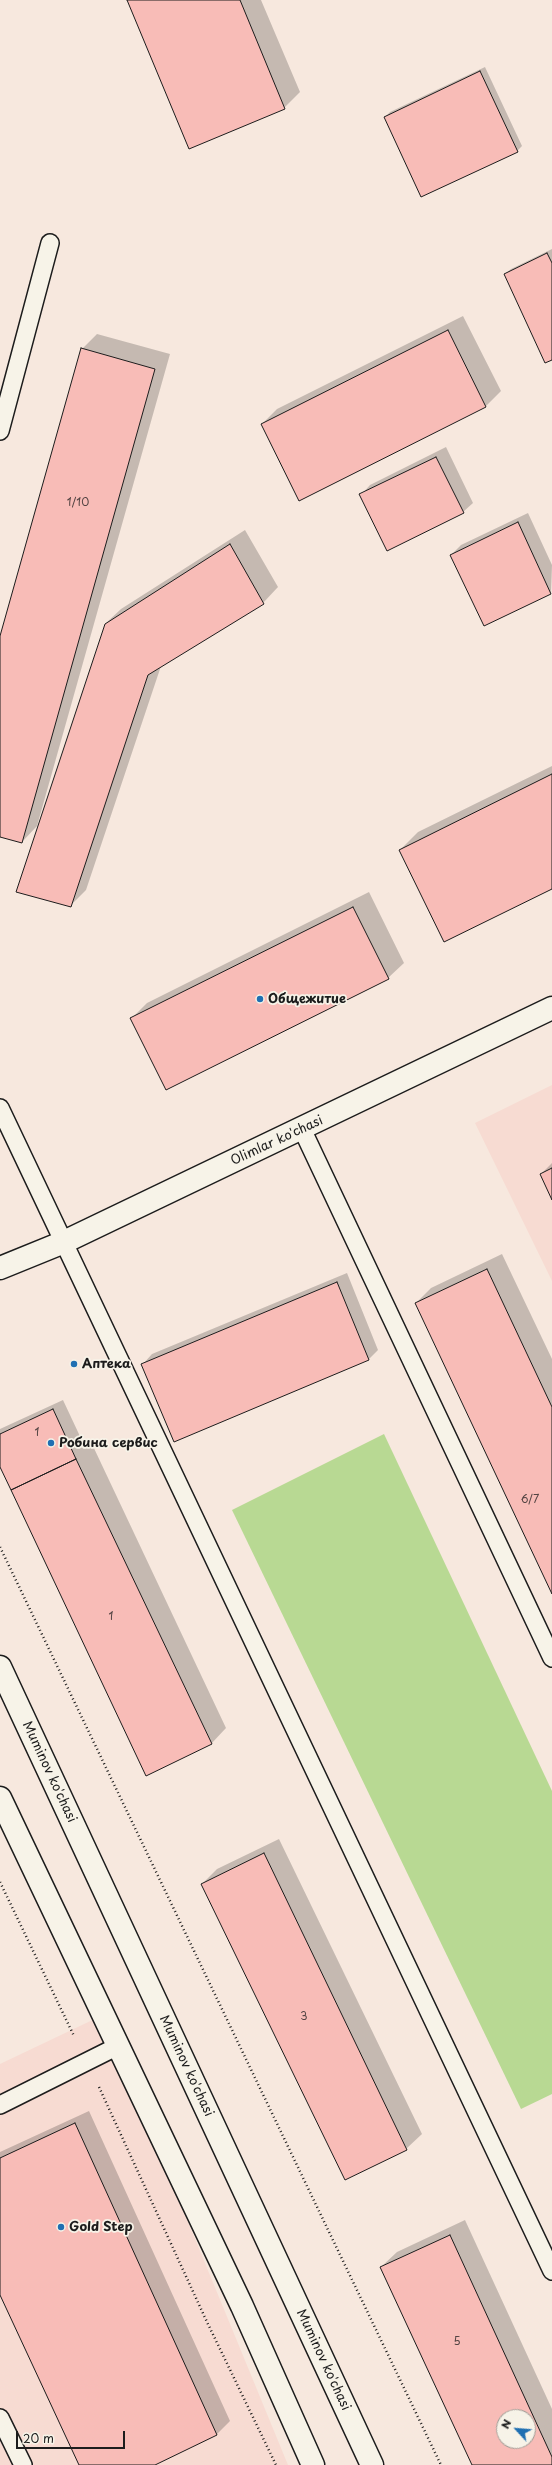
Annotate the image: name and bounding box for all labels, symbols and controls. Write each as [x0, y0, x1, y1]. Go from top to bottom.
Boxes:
house number: 1/10 [67, 496, 89, 510]
place label: Общежитие [268, 991, 346, 1007]
marker: Общежитие [255, 994, 265, 1004]
street label: Olimlar ko'chasi [228, 1113, 326, 1169]
place label: Аптека [82, 1356, 131, 1372]
marker: Аптека [69, 1359, 79, 1369]
house number: 1 [35, 1426, 39, 1440]
place label: Робина сервис [59, 1435, 158, 1451]
marker: Робина сервис [46, 1438, 56, 1448]
house number: 6/7 [521, 1493, 539, 1507]
house number: 1 [109, 1610, 113, 1624]
street label: Muminov ko'chasi [19, 1719, 79, 1825]
house number: 3 [300, 2010, 308, 2024]
street label: Muminov ko'chasi [156, 2013, 216, 2119]
place label: Gold Step [69, 2219, 133, 2235]
marker: Gold Step [56, 2222, 66, 2232]
street label: Muminov ko'chasi [293, 2307, 353, 2413]
house number: 5 [453, 2335, 461, 2349]
north arrow [496, 2409, 536, 2449]
text: N [496, 2416, 515, 2432]
scale bar [18, 2423, 127, 2449]
text: 20 m [23, 2429, 54, 2447]

